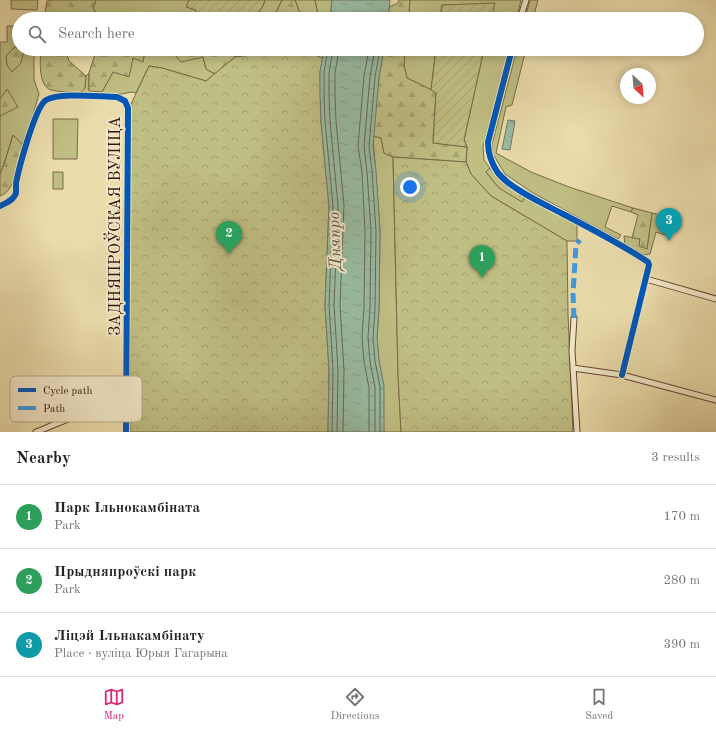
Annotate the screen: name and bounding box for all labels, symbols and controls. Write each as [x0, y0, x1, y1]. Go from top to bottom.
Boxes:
search box [12, 12, 704, 56]
icon: search [26, 23, 48, 45]
text: Search here [58, 27, 135, 42]
north arrow [620, 68, 656, 104]
street label: ЗАДНЯПРОЎСКАЯ ВУЛІЦА [103, 116, 124, 336]
your location [400, 177, 420, 197]
pin: 3 [656, 208, 682, 241]
water label: Дняпро [326, 211, 345, 272]
pin: 2 [216, 221, 242, 254]
pin: 1 [469, 245, 495, 278]
legend [10, 376, 142, 422]
text: Cycle path [43, 386, 93, 397]
text: Path [43, 404, 65, 415]
text: Nearby [16, 450, 71, 467]
text: 3 results [651, 451, 700, 464]
text: Парк Ільнокамбіната [54, 501, 200, 516]
text: 1 [25, 510, 33, 523]
text: 170 m [663, 510, 700, 523]
text: Park [54, 519, 81, 532]
text: Прыдняпроўскі парк [54, 565, 196, 580]
text: 2 [25, 574, 33, 587]
text: 280 m [663, 574, 700, 587]
text: Park [54, 583, 81, 596]
text: Ліцэй Ільнакамбінату [54, 629, 205, 644]
text: 3 [25, 638, 33, 651]
text: 390 m [663, 638, 700, 651]
text: Place · вуліца Юрыя Гагарына [54, 647, 228, 660]
tab: Map [103, 686, 125, 724]
tab: Directions [331, 686, 379, 724]
tab: Saved [585, 686, 613, 724]

